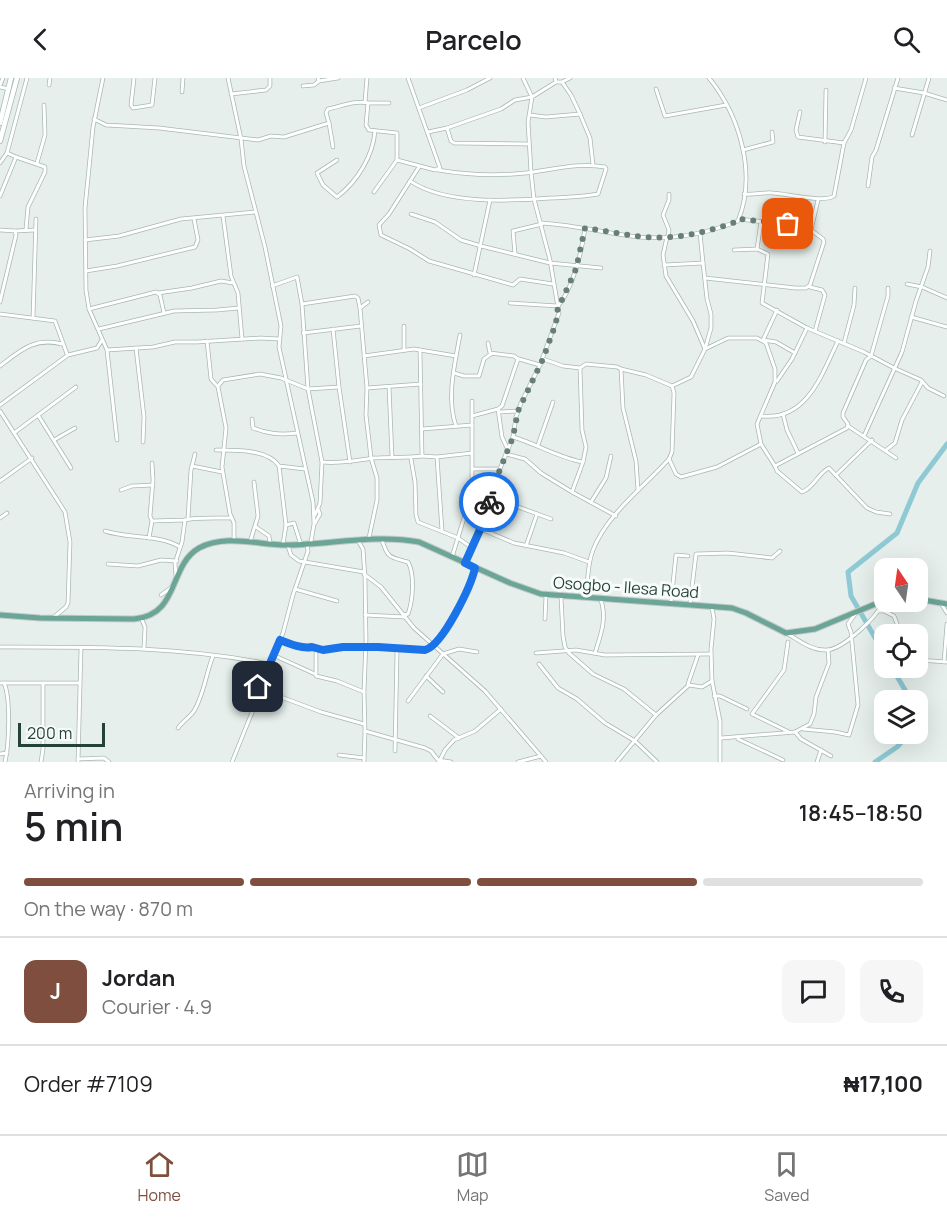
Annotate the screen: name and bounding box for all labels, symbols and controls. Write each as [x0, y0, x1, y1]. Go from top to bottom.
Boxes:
text: Parcelo [425, 21, 522, 58]
icon: back [24, 23, 57, 56]
icon: search [890, 23, 923, 56]
pin [762, 198, 813, 249]
icon: bag [771, 207, 804, 240]
courier [459, 472, 519, 532]
icon: bike [473, 486, 506, 519]
north arrow [874, 558, 928, 612]
map controls [874, 558, 928, 744]
street label: Osogbo - Ilesa Road [552, 571, 700, 603]
button: locate [874, 624, 928, 678]
pin [232, 661, 283, 712]
icon: home [241, 670, 274, 703]
button: layers [874, 690, 928, 744]
scale bar [18, 720, 105, 748]
text: 200 m [27, 722, 72, 744]
text: Arriving in [24, 777, 115, 804]
text: 18:45–18:50 [799, 798, 923, 828]
text: 5 min [24, 799, 123, 853]
text: On the way · 870 m [24, 895, 193, 922]
button: chat [782, 960, 845, 1023]
button: phone [860, 960, 923, 1023]
text: Jordan [102, 963, 175, 993]
text: J [50, 976, 61, 1006]
text: Courier · 4.9 [102, 993, 212, 1020]
text: Order #7109 [24, 1069, 153, 1099]
text: ₦17,100 [843, 1069, 923, 1099]
tab: Home [138, 1148, 181, 1206]
tab: Map [456, 1148, 489, 1206]
tab: Saved [764, 1148, 809, 1206]

